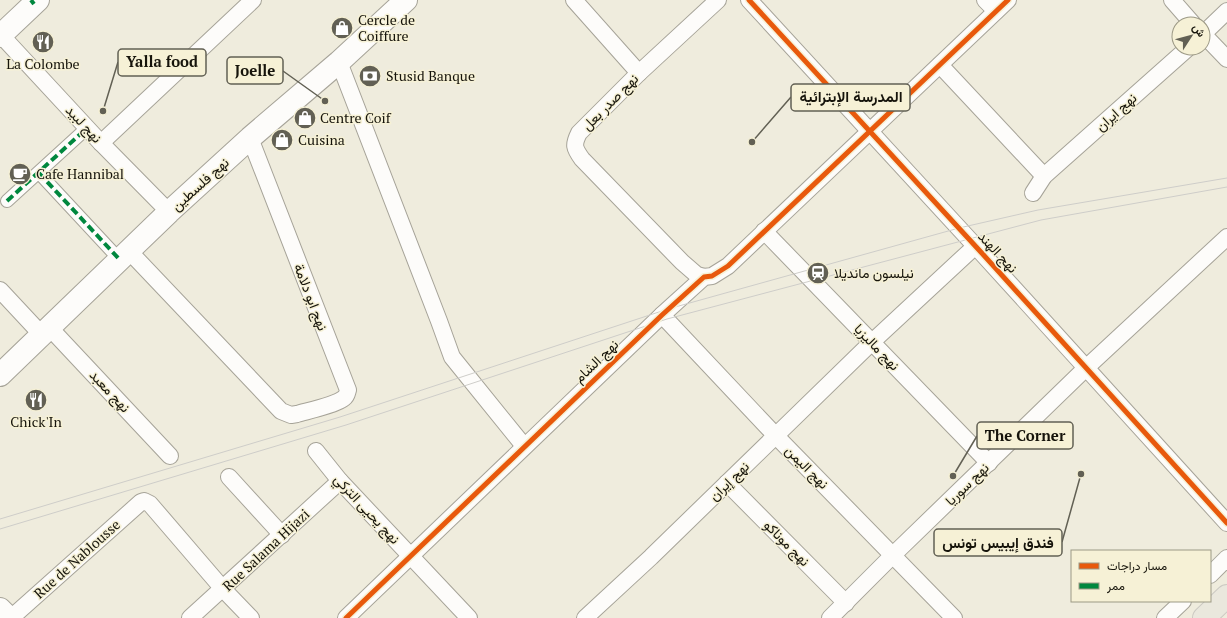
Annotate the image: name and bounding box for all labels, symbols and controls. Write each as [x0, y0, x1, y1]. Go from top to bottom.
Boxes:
place label: Cercle de Coiffure [358, 10, 415, 45]
shop icon: Cercle de Coiffure [329, 15, 355, 41]
north arrow [1171, 16, 1211, 56]
text: ش [1190, 21, 1209, 40]
restaurant icon: La Colombe [30, 29, 56, 55]
callout: Yalla food [118, 49, 206, 76]
text: Yalla food [126, 51, 198, 71]
place label: La Colombe [6, 54, 80, 73]
callout: Joelle [227, 57, 283, 84]
text: Joelle [235, 60, 275, 80]
bank icon: Stusid Banque [357, 63, 383, 89]
place label: Stusid Banque [386, 66, 475, 85]
street label: نهج صدر بعل [577, 69, 644, 136]
callout: المدرسة الإبترائية [791, 84, 910, 111]
text: المدرسة الإبترائية [799, 86, 903, 107]
street label: نهج ايران [1091, 88, 1142, 137]
street label: نهج لبيد [60, 101, 107, 148]
shop icon: Centre Coif [292, 105, 318, 131]
place label: Centre Coif [320, 108, 392, 127]
shop icon: Cuisina [269, 127, 295, 153]
place label: Cuisina [298, 130, 345, 149]
street label: نهج فلسطين [167, 153, 234, 216]
cafe icon: Cafe Hannibal [7, 161, 33, 187]
place label: Cafe Hannibal [36, 164, 124, 183]
street label: نهج الهند [973, 227, 1023, 278]
station icon: نيلسون مانديلا [805, 260, 831, 286]
street label: نهج ابو دلامة [288, 261, 333, 334]
place label: نيلسون مانديلا [834, 263, 914, 282]
street label: نهج ماليزيا [849, 319, 904, 376]
street label: نهج الشام [569, 335, 623, 388]
street label: نهج معبد [84, 365, 135, 417]
restaurant icon: Chick'In [23, 387, 49, 413]
place label: Chick'In [10, 412, 62, 431]
callout: The Corner [977, 422, 1073, 449]
text: The Corner [985, 425, 1066, 445]
street label: نهج اليمن [780, 441, 833, 494]
street label: نهج إيران [704, 457, 754, 506]
street label: نهج سوريا [941, 458, 994, 511]
street label: نهج يحيى التركي [328, 470, 405, 550]
street label: Rue Salama Hijazi [218, 504, 313, 595]
street label: Rue de Nablousse [30, 515, 124, 602]
street label: نهج موناكو [759, 515, 815, 571]
callout: فندق إيبيس تونس [934, 529, 1062, 556]
text: فندق إيبيس تونس [942, 532, 1054, 553]
legend [1071, 550, 1211, 602]
text: مسار دراجات [1107, 558, 1167, 574]
text: ممر [1106, 578, 1125, 594]

